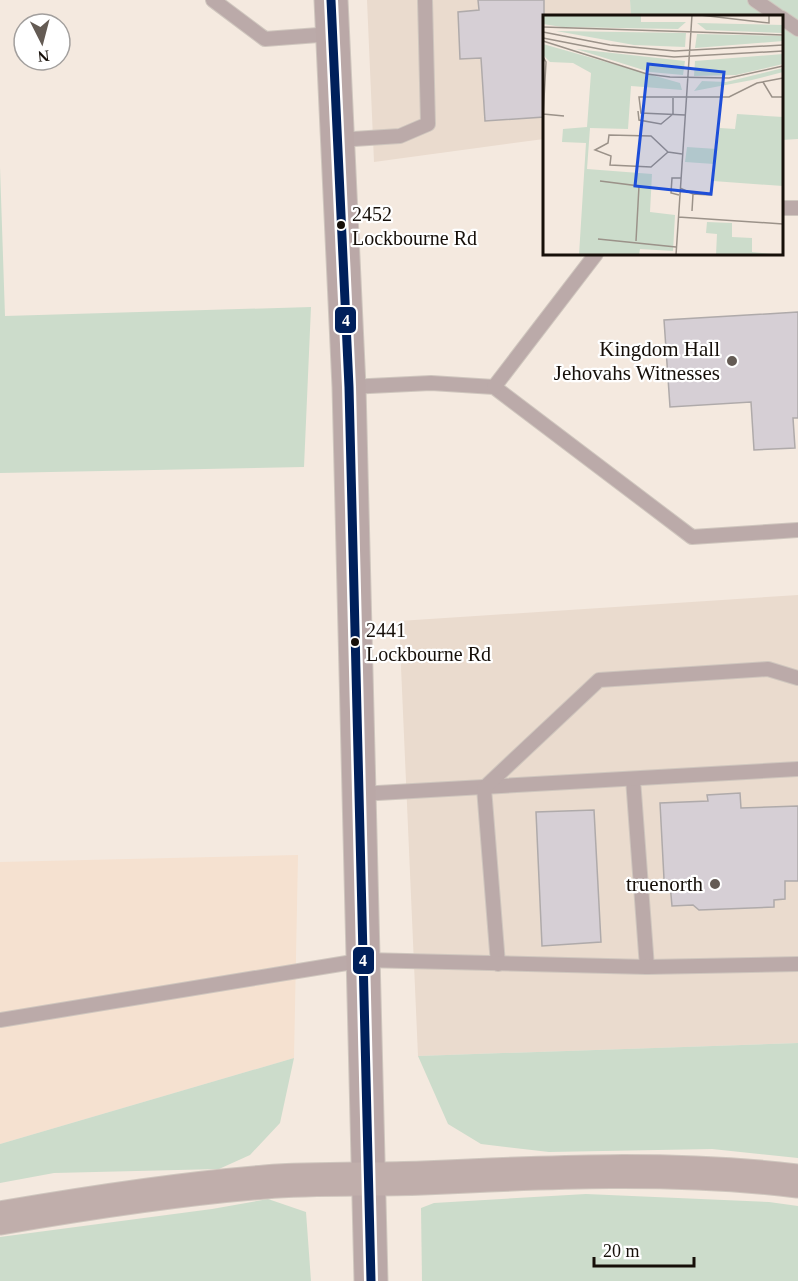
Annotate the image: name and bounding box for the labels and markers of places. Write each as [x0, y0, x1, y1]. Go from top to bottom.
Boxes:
place label: 2452 Lockbourne Rd [352, 203, 477, 249]
marker: 2452 Lockbourne Rd [335, 219, 347, 231]
place label: Kingdom Hall Jehovahs Witnesses [554, 337, 720, 385]
marker: Kingdom Hall Jehovahs Witnesses [725, 354, 739, 368]
place label: 2441 Lockbourne Rd [366, 619, 491, 665]
marker: 2441 Lockbourne Rd [349, 636, 361, 648]
place label: truenorth [626, 872, 703, 896]
marker: truenorth [708, 877, 722, 891]

